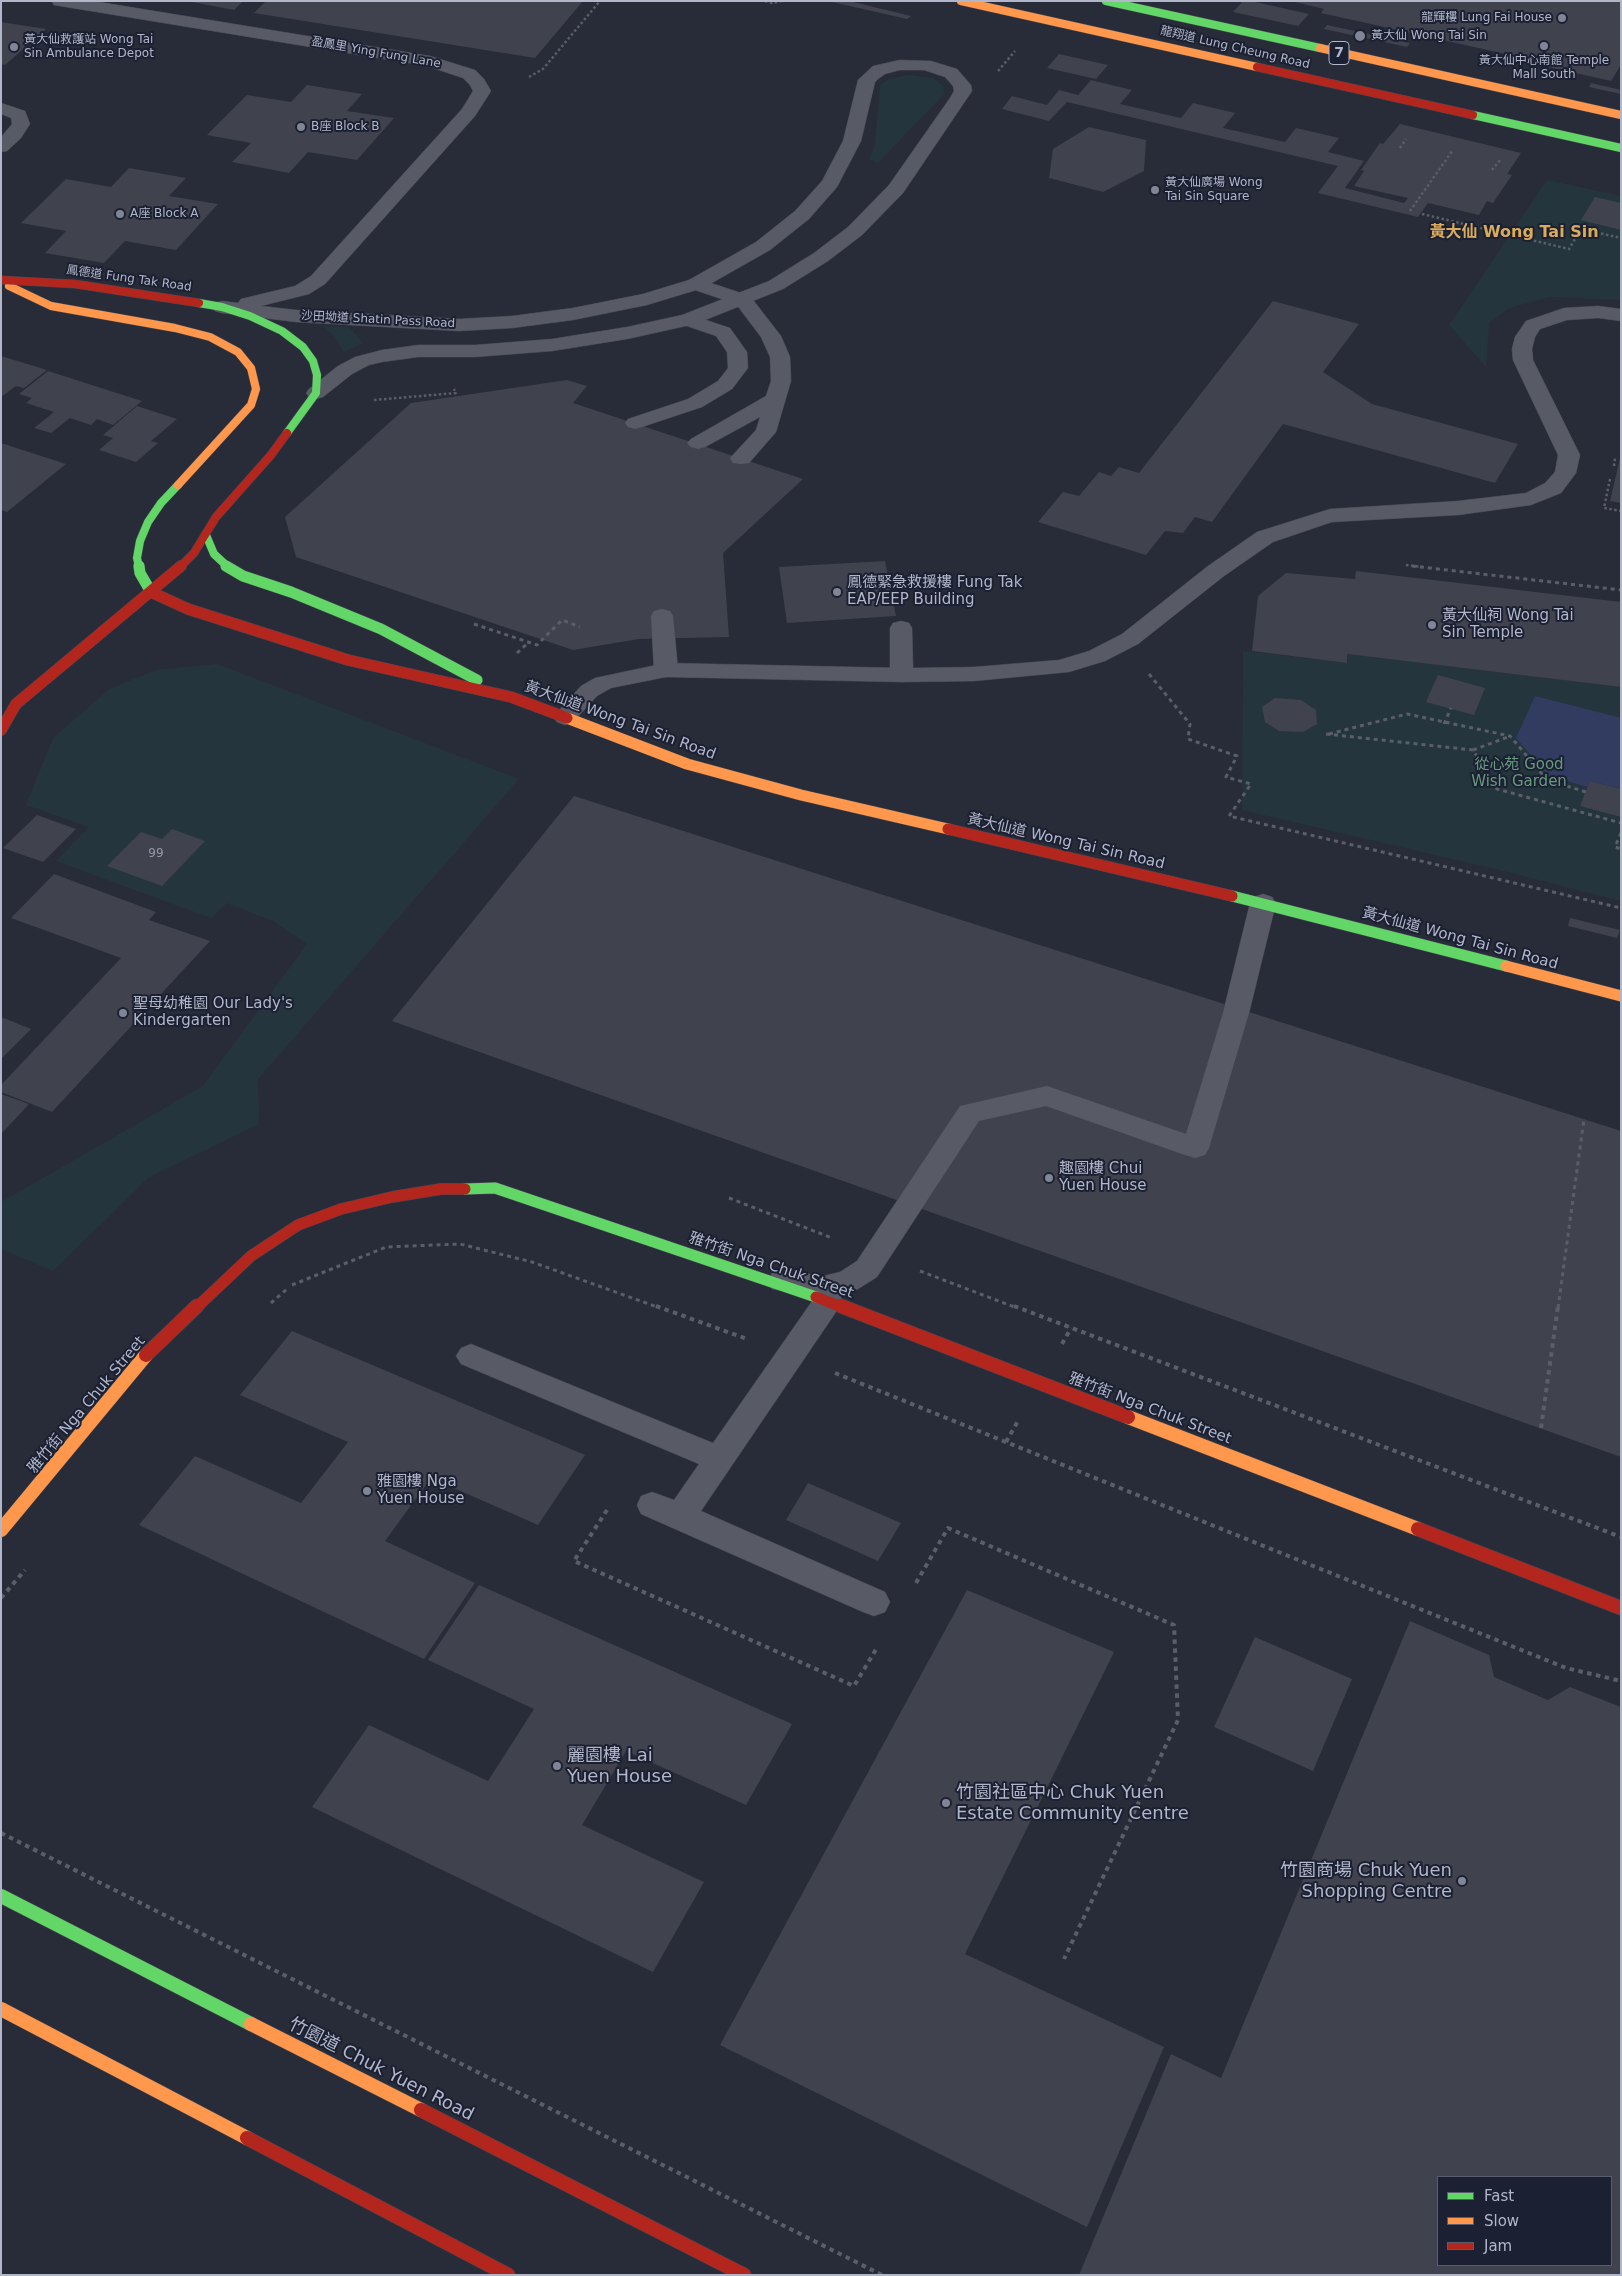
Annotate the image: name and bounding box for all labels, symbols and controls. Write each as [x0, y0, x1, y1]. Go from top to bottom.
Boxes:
place label: 龍輝樓 Lung Fai House [1421, 11, 1552, 25]
marker: 龍輝樓 Lung Fai House [1556, 12, 1568, 24]
street label: 龍翔道 Lung Cheung Road [1159, 24, 1311, 72]
marker: 黃大仙 Wong Tai Sin [1353, 29, 1367, 43]
place label: 黃大仙 Wong Tai Sin [1371, 29, 1487, 43]
place label: 黃大仙救護站 Wong Tai Sin Ambulance Depot [24, 33, 154, 61]
street label: 盈鳳里 Ying Fung Lane [310, 35, 442, 71]
marker: 黃大仙中心南館 Temple Mall South [1538, 40, 1550, 52]
marker: 黃大仙救護站 Wong Tai Sin Ambulance Depot [8, 41, 20, 53]
road number: 7 [1329, 42, 1349, 64]
place label: 黃大仙中心南館 Temple Mall South [1479, 54, 1609, 82]
place label: B座 Block B [311, 120, 380, 134]
marker: B座 Block B [295, 121, 307, 133]
place label: 黃大仙廣場 Wong Tai Sin Square [1165, 176, 1263, 204]
marker: 黃大仙廣場 Wong Tai Sin Square [1149, 184, 1161, 196]
place label: A座 Block A [130, 207, 199, 221]
marker: A座 Block A [114, 208, 126, 220]
district label: 黃大仙 Wong Tai Sin [1429, 223, 1599, 243]
street label: 鳳德道 Fung Tak Road [65, 263, 193, 295]
street label: 沙田坳道 Shatin Pass Road [301, 309, 455, 331]
place label: 鳳德緊急救援樓 Fung Tak EAP/EEP Building [847, 574, 1022, 609]
marker: 鳳德緊急救援樓 Fung Tak EAP/EEP Building [831, 586, 843, 598]
place label: 黃大仙祠 Wong Tai Sin Temple [1442, 607, 1574, 642]
marker: 黃大仙祠 Wong Tai Sin Temple [1426, 619, 1438, 631]
street label: 黃大仙道 Wong Tai Sin Road [522, 678, 718, 764]
park label: 從心苑 Good Wish Garden [1471, 756, 1567, 791]
street label: 黃大仙道 Wong Tai Sin Road [966, 810, 1166, 874]
house number: 99 [148, 847, 164, 861]
street label: 黃大仙道 Wong Tai Sin Road [1360, 904, 1560, 974]
place label: 聖母幼稚園 Our Lady's Kindergarten [133, 995, 293, 1030]
marker: 聖母幼稚園 Our Lady's Kindergarten [117, 1007, 129, 1019]
place label: 趣園樓 Chui Yuen House [1059, 1160, 1146, 1195]
marker: 趣園樓 Chui Yuen House [1043, 1172, 1055, 1184]
street label: 雅竹街 Nga Chuk Street [686, 1229, 856, 1303]
street label: 雅竹街 Nga Chuk Street [25, 1333, 149, 1477]
street label: 雅竹街 Nga Chuk Street [1066, 1370, 1234, 1448]
place label: 雅園樓 Nga Yuen House [377, 1473, 464, 1508]
marker: 雅園樓 Nga Yuen House [361, 1485, 373, 1497]
place label: 麗園樓 Lai Yuen House [567, 1745, 672, 1788]
marker: 麗園樓 Lai Yuen House [551, 1760, 563, 1772]
place label: 竹園社區中心 Chuk Yuen Estate Community Centre [956, 1782, 1189, 1825]
marker: 竹園社區中心 Chuk Yuen Estate Community Centre [940, 1797, 952, 1809]
place label: 竹園商場 Chuk Yuen Shopping Centre [1280, 1860, 1452, 1902]
marker: 竹園商場 Chuk Yuen Shopping Centre [1456, 1875, 1468, 1887]
street label: 竹園道 Chuk Yuen Road [285, 2014, 477, 2126]
legend [1437, 2176, 1612, 2266]
text: Fast [1484, 2187, 1514, 2205]
text: Slow [1484, 2212, 1519, 2230]
text: Jam [1484, 2237, 1512, 2255]

